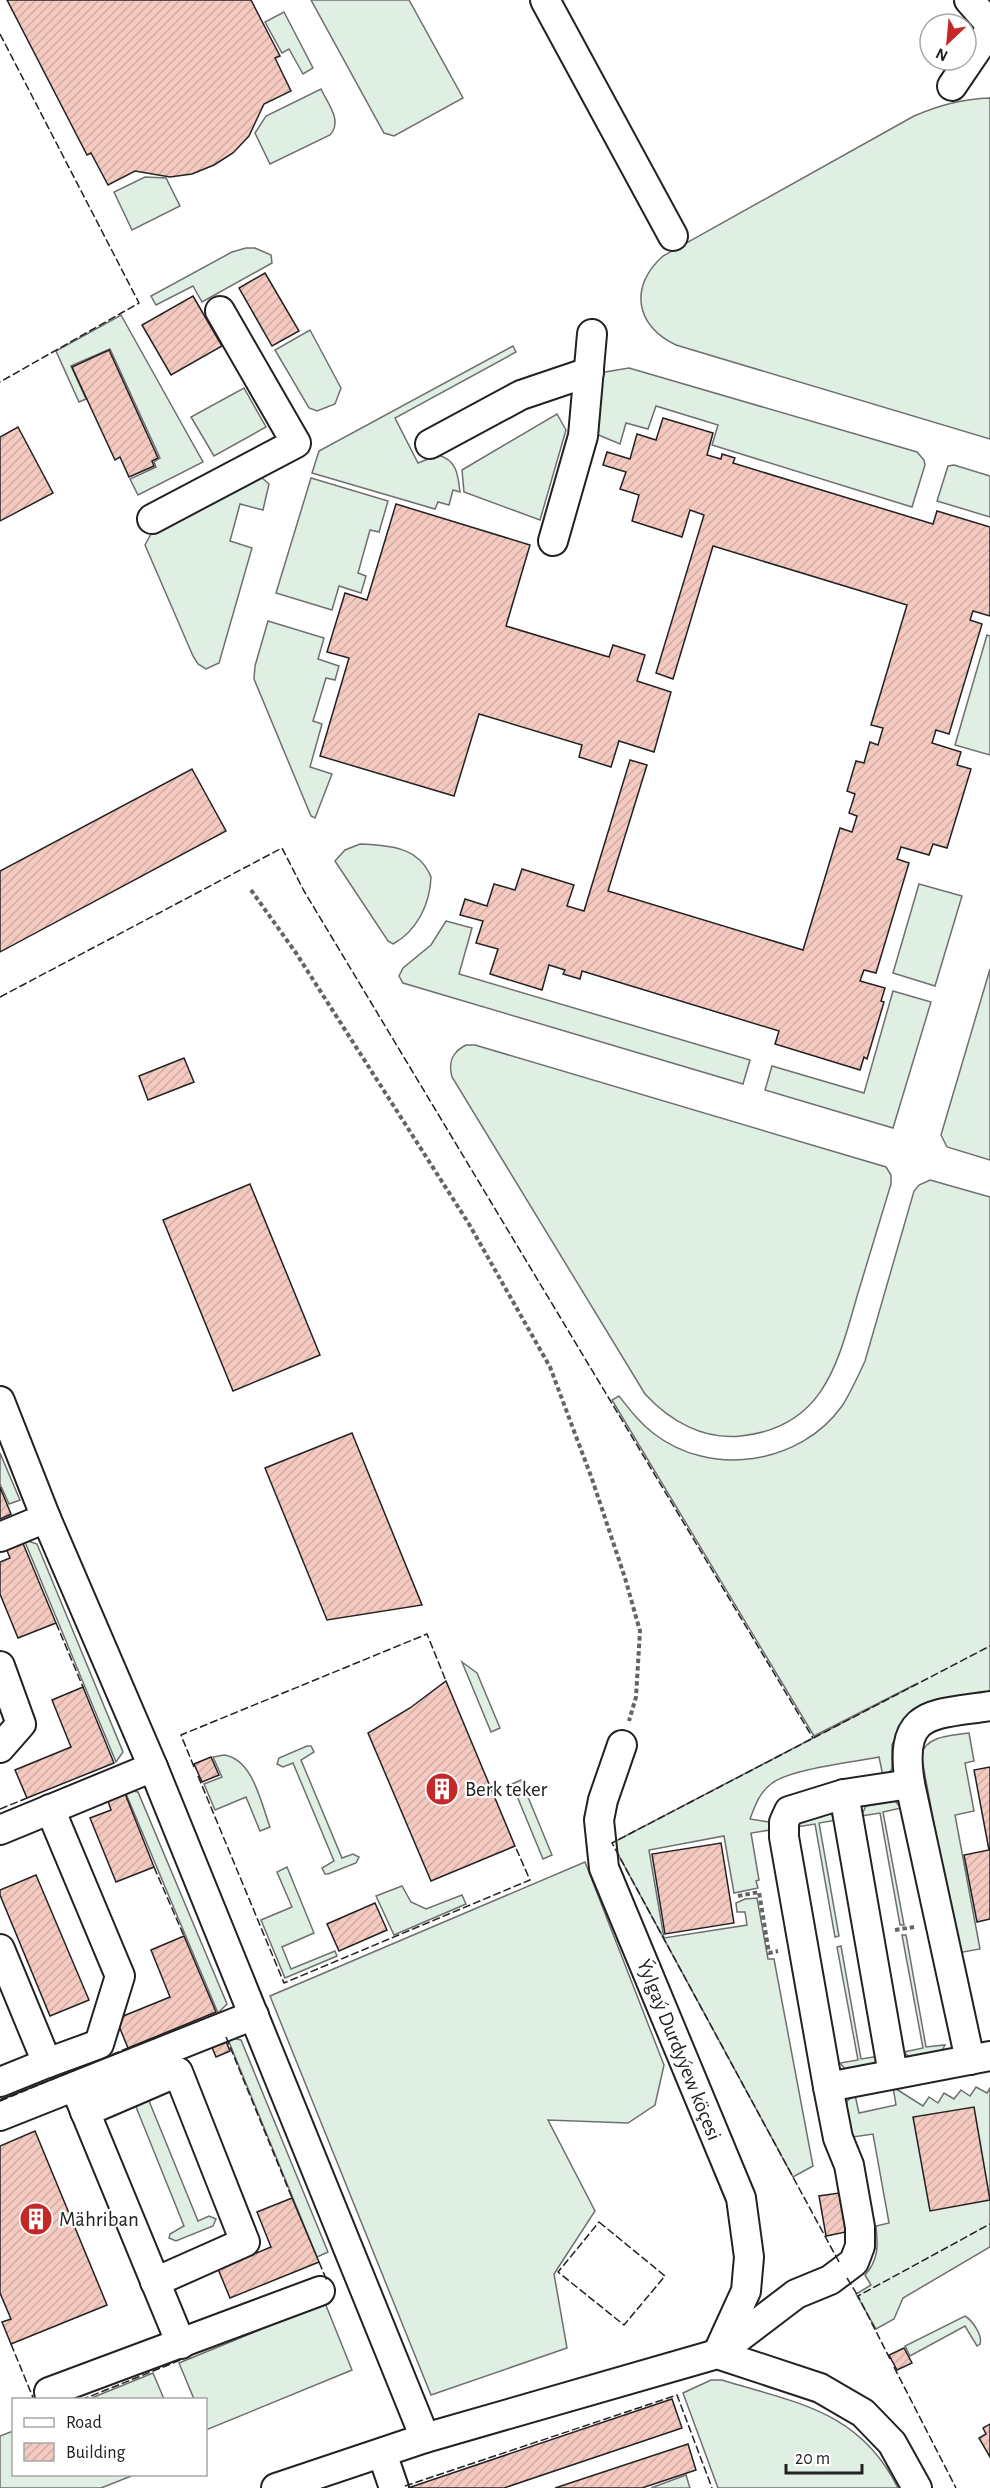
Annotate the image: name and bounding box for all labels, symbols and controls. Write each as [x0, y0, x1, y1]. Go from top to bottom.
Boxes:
north arrow [918, 12, 978, 72]
text: N [933, 45, 950, 64]
building icon: Berk teker [424, 1771, 460, 1807]
place label: Berk teker [465, 1779, 548, 1800]
street label: Ýylgaý Durdyýew köçesi [633, 1956, 727, 2144]
building icon: Mähriban [18, 2201, 54, 2237]
place label: Mähriban [59, 2209, 139, 2230]
legend [12, 2398, 207, 2476]
text: Road [66, 2414, 102, 2432]
scale bar [786, 2437, 862, 2475]
text: Building [66, 2444, 126, 2462]
text: 20 m [795, 2450, 830, 2468]

